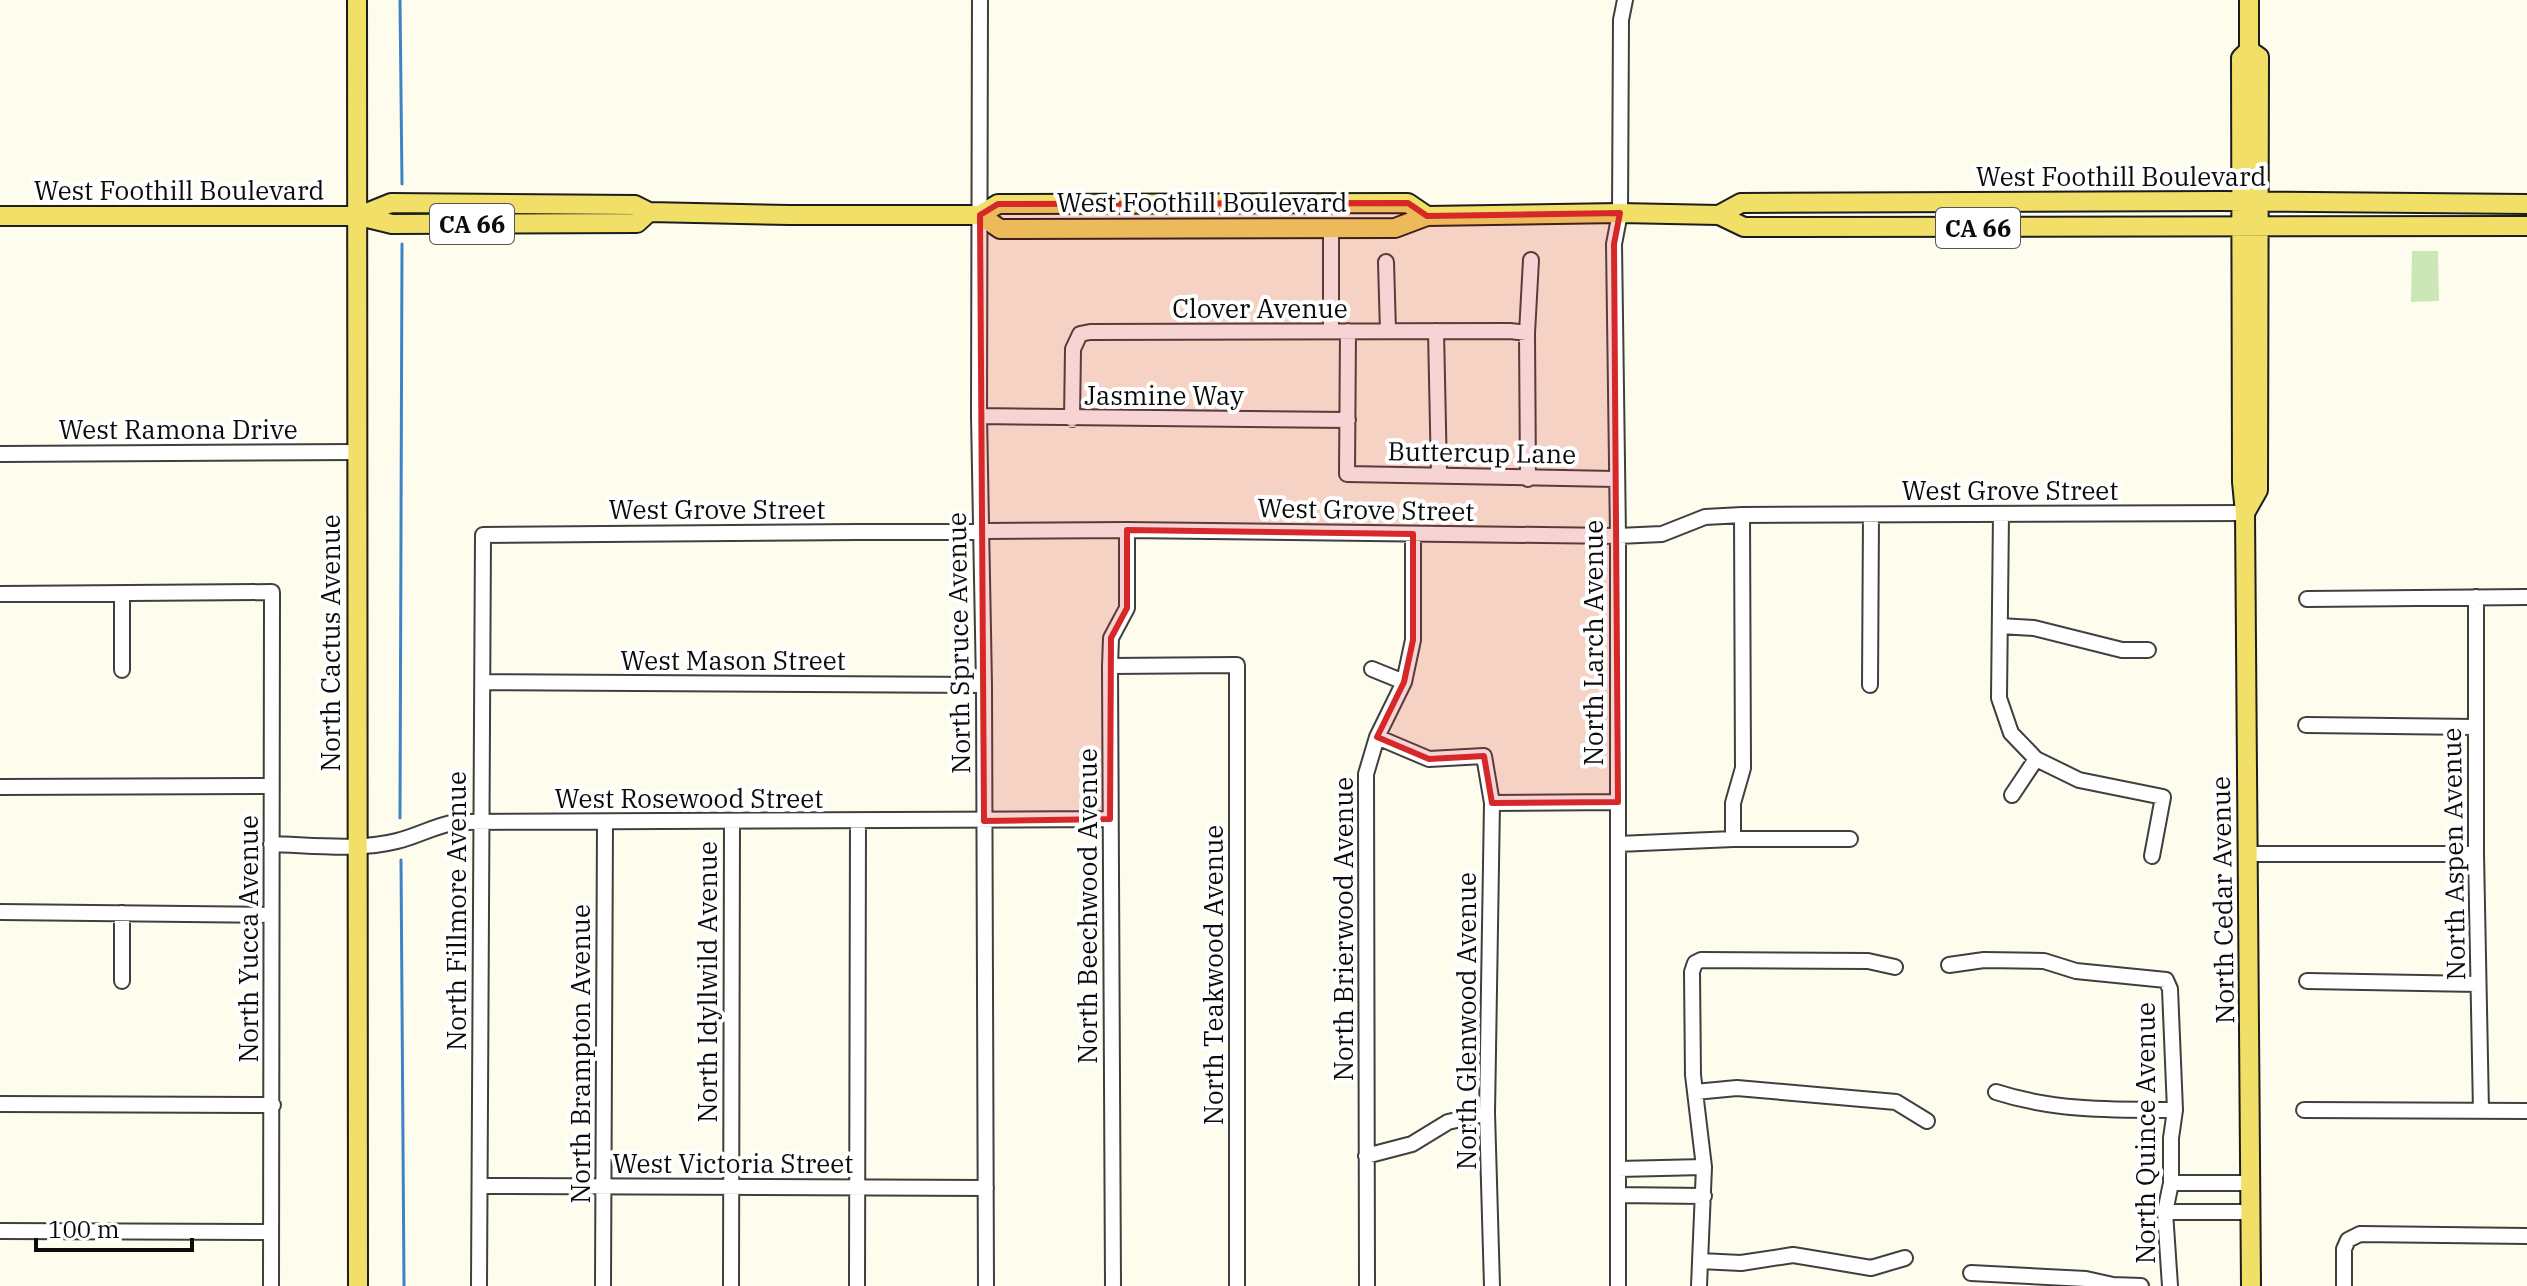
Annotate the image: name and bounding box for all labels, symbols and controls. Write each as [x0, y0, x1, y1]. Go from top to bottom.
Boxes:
street label: West Foothill Boulevard [1976, 159, 2266, 193]
street label: West Foothill Boulevard [34, 173, 324, 207]
street label: West Foothill Boulevard [1057, 185, 1347, 219]
road number: CA 66 [430, 204, 514, 244]
road number: CA 66 [1936, 208, 2020, 248]
street label: Clover Avenue [1172, 291, 1348, 325]
street label: Jasmine Way [1084, 378, 1244, 412]
street label: West Ramona Drive [58, 412, 298, 446]
street label: Buttercup Lane [1387, 433, 1577, 471]
street label: West Grove Street [1902, 473, 2118, 507]
street label: West Grove Street [1257, 490, 1475, 528]
street label: West Grove Street [609, 492, 825, 526]
street label: North Spruce Avenue [939, 512, 977, 774]
street label: North Cactus Avenue [313, 514, 347, 772]
street label: North Larch Avenue [1576, 520, 1610, 766]
street label: West Mason Street [620, 643, 846, 677]
street label: North Aspen Avenue [2434, 727, 2472, 981]
street label: North Beechwood Avenue [1070, 748, 1104, 1064]
street label: North Fillmore Avenue [439, 771, 473, 1051]
street label: North Cedar Avenue [2203, 776, 2241, 1024]
street label: North Brierwood Avenue [1326, 777, 1360, 1081]
street label: West Rosewood Street [555, 781, 823, 815]
street label: North Yucca Avenue [231, 815, 265, 1063]
street label: North Teakwood Avenue [1196, 825, 1230, 1125]
street label: North Idyllwild Avenue [690, 841, 724, 1123]
street label: North Glenwood Avenue [1449, 872, 1483, 1170]
street label: North Brampton Avenue [563, 904, 597, 1204]
street label: North Quince Avenue [2128, 1002, 2162, 1264]
street label: West Victoria Street [613, 1146, 853, 1180]
scale bar [36, 1202, 192, 1252]
text: 100 m [48, 1213, 120, 1245]

